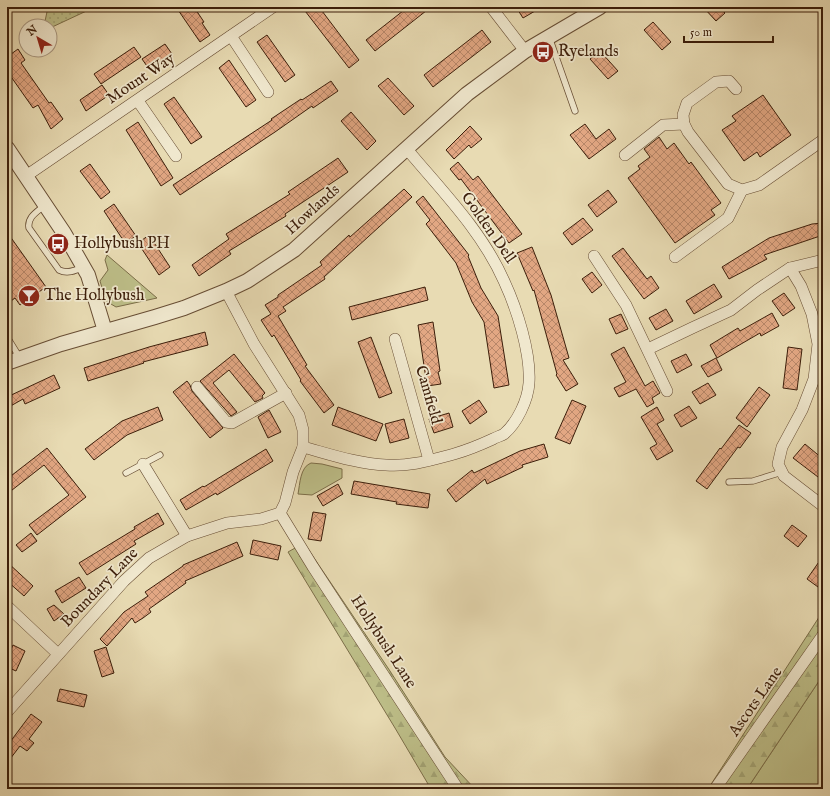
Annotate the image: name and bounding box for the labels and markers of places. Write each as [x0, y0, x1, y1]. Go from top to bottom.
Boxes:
bus stop icon: Ryelands [530, 39, 556, 65]
place label: Ryelands [558, 42, 619, 62]
bus stop icon: Hollybush PH [45, 231, 71, 257]
place label: Hollybush PH [74, 234, 170, 254]
bar icon: The Hollybush [16, 283, 42, 309]
place label: The Hollybush [44, 286, 145, 306]

